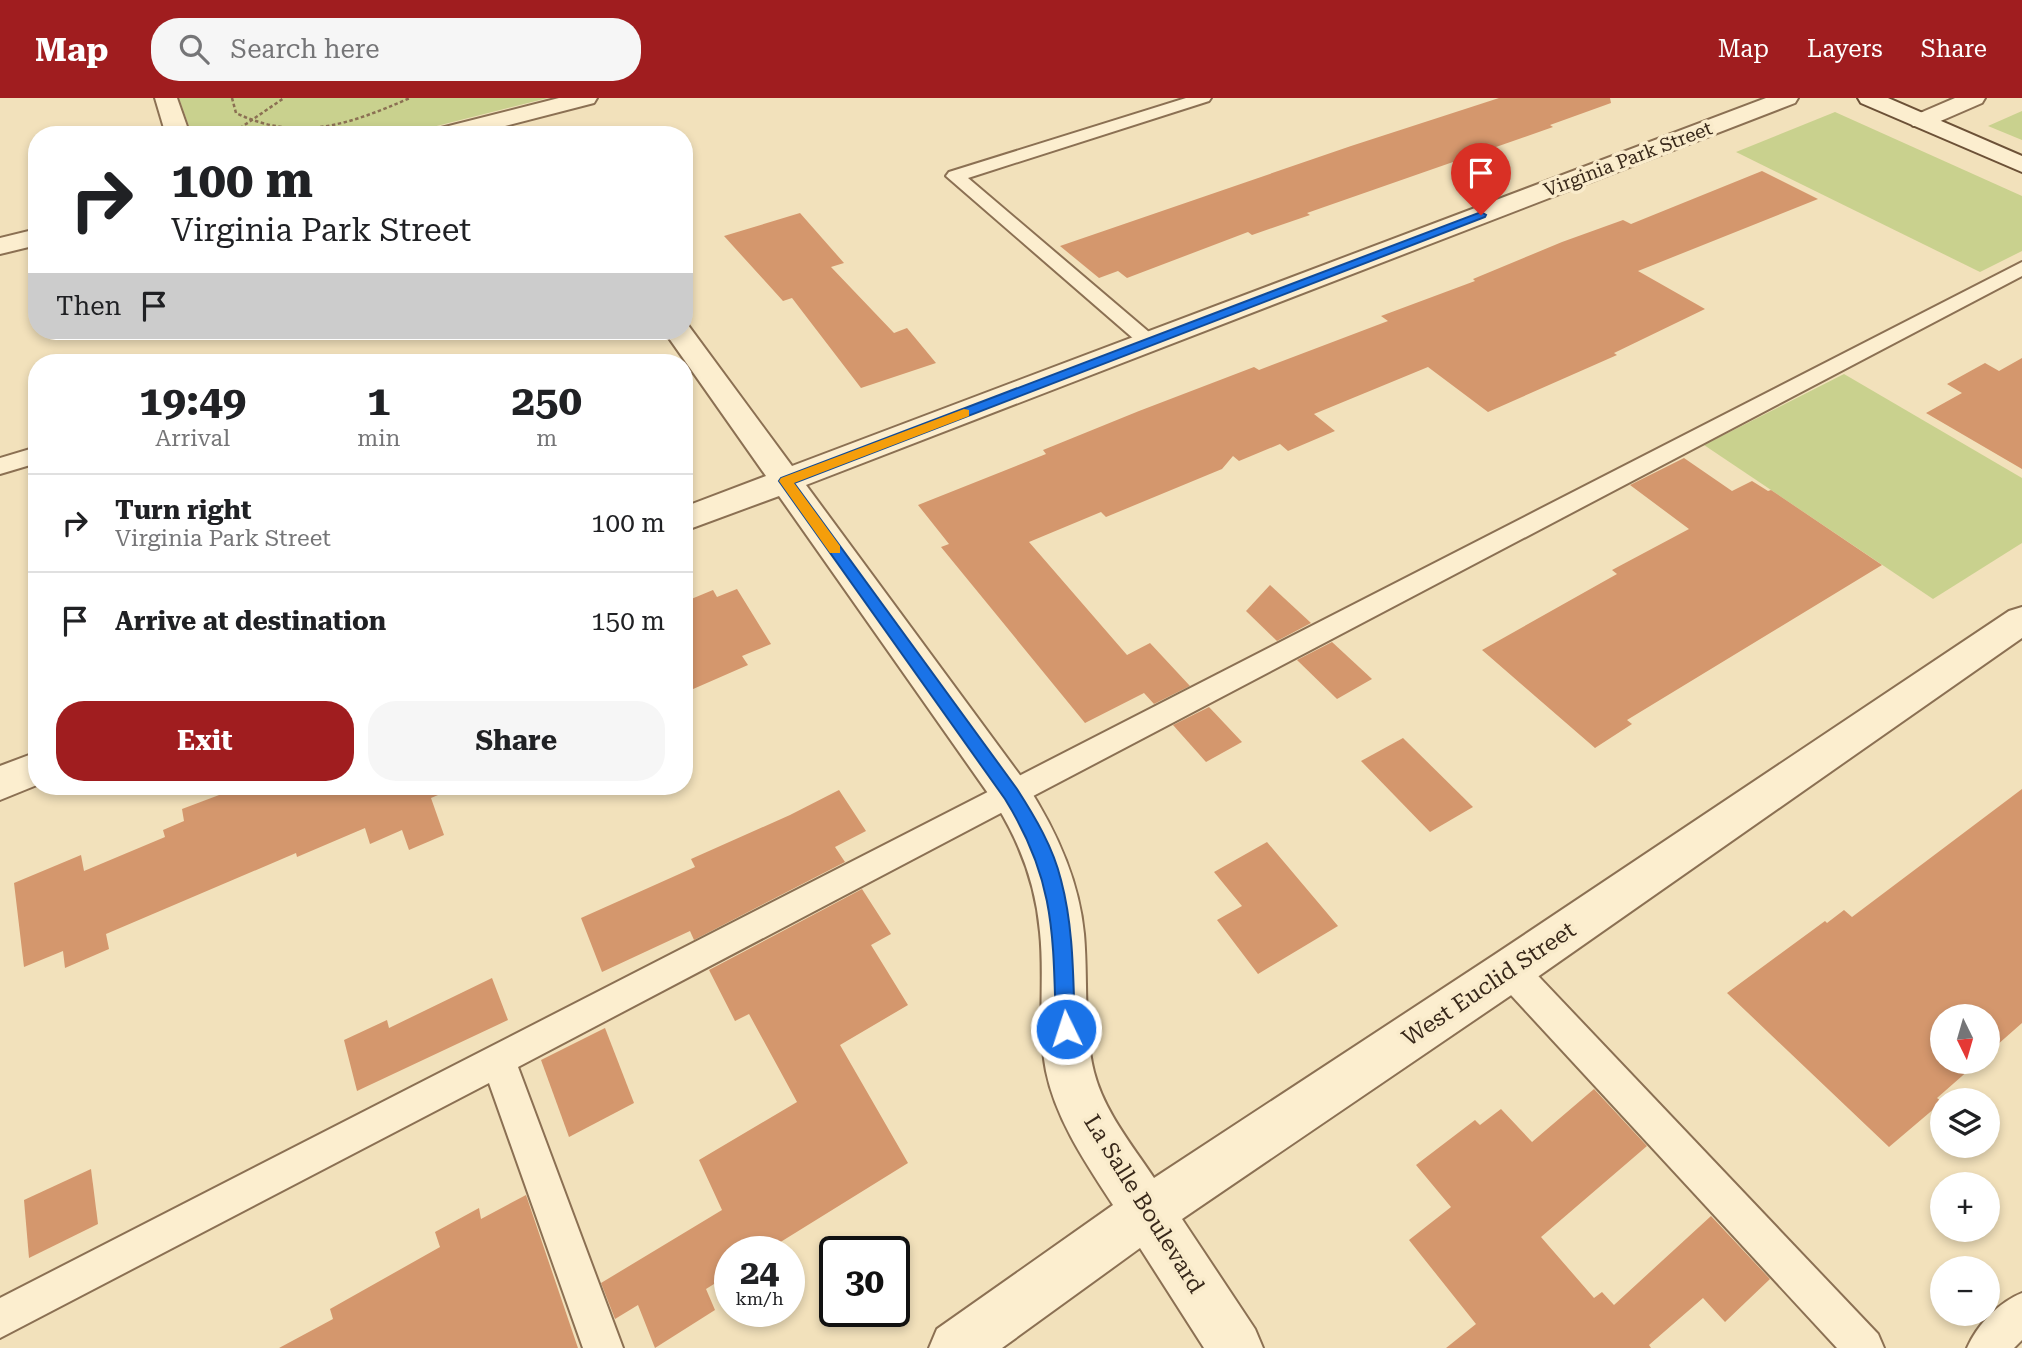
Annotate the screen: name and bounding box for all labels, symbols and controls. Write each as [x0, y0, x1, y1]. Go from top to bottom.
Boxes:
search box [151, 18, 641, 81]
text: Map [35, 30, 109, 69]
icon: search [175, 30, 213, 68]
text: Search here [231, 34, 380, 64]
text: Map [1718, 35, 1769, 63]
text: Layers [1807, 35, 1883, 63]
text: Share [1921, 35, 1987, 63]
street label: Virginia Park Street [1541, 116, 1715, 202]
pin [1451, 143, 1511, 215]
text: 100 m [171, 152, 313, 209]
icon: right [56, 154, 147, 245]
icon: arrive [1462, 154, 1500, 192]
text: Virginia Park Street [171, 211, 471, 249]
icon: arrive [135, 287, 173, 325]
text: Then [56, 291, 121, 321]
text: 19:49 [139, 376, 246, 425]
text: 1 [367, 376, 391, 425]
text: 250 [511, 376, 582, 425]
text: Arrival [155, 425, 230, 452]
text: min [357, 425, 400, 452]
text: m [536, 425, 557, 452]
text: Turn right [115, 495, 251, 525]
icon: right [56, 504, 94, 542]
text: 100 m [591, 508, 665, 538]
text: Virginia Park Street [115, 525, 331, 552]
icon: arrive [56, 602, 94, 640]
text: Arrive at destination [115, 606, 386, 636]
text: 150 m [591, 606, 665, 636]
button: Exit [56, 701, 354, 781]
button: Share [368, 701, 665, 781]
street label: West Euclid Street [1397, 916, 1581, 1052]
position arrow [1029, 992, 1103, 1066]
north arrow [1930, 1004, 2000, 1074]
map controls [1930, 1004, 2000, 1326]
button: layers [1930, 1088, 2000, 1158]
street label: La Salle Boulevard [1078, 1110, 1210, 1298]
button: + [1930, 1172, 2000, 1242]
speed limit sign: 30 [819, 1236, 910, 1327]
text: 24 [740, 1252, 779, 1293]
button: − [1930, 1256, 2000, 1326]
text: km/h [735, 1288, 784, 1309]

